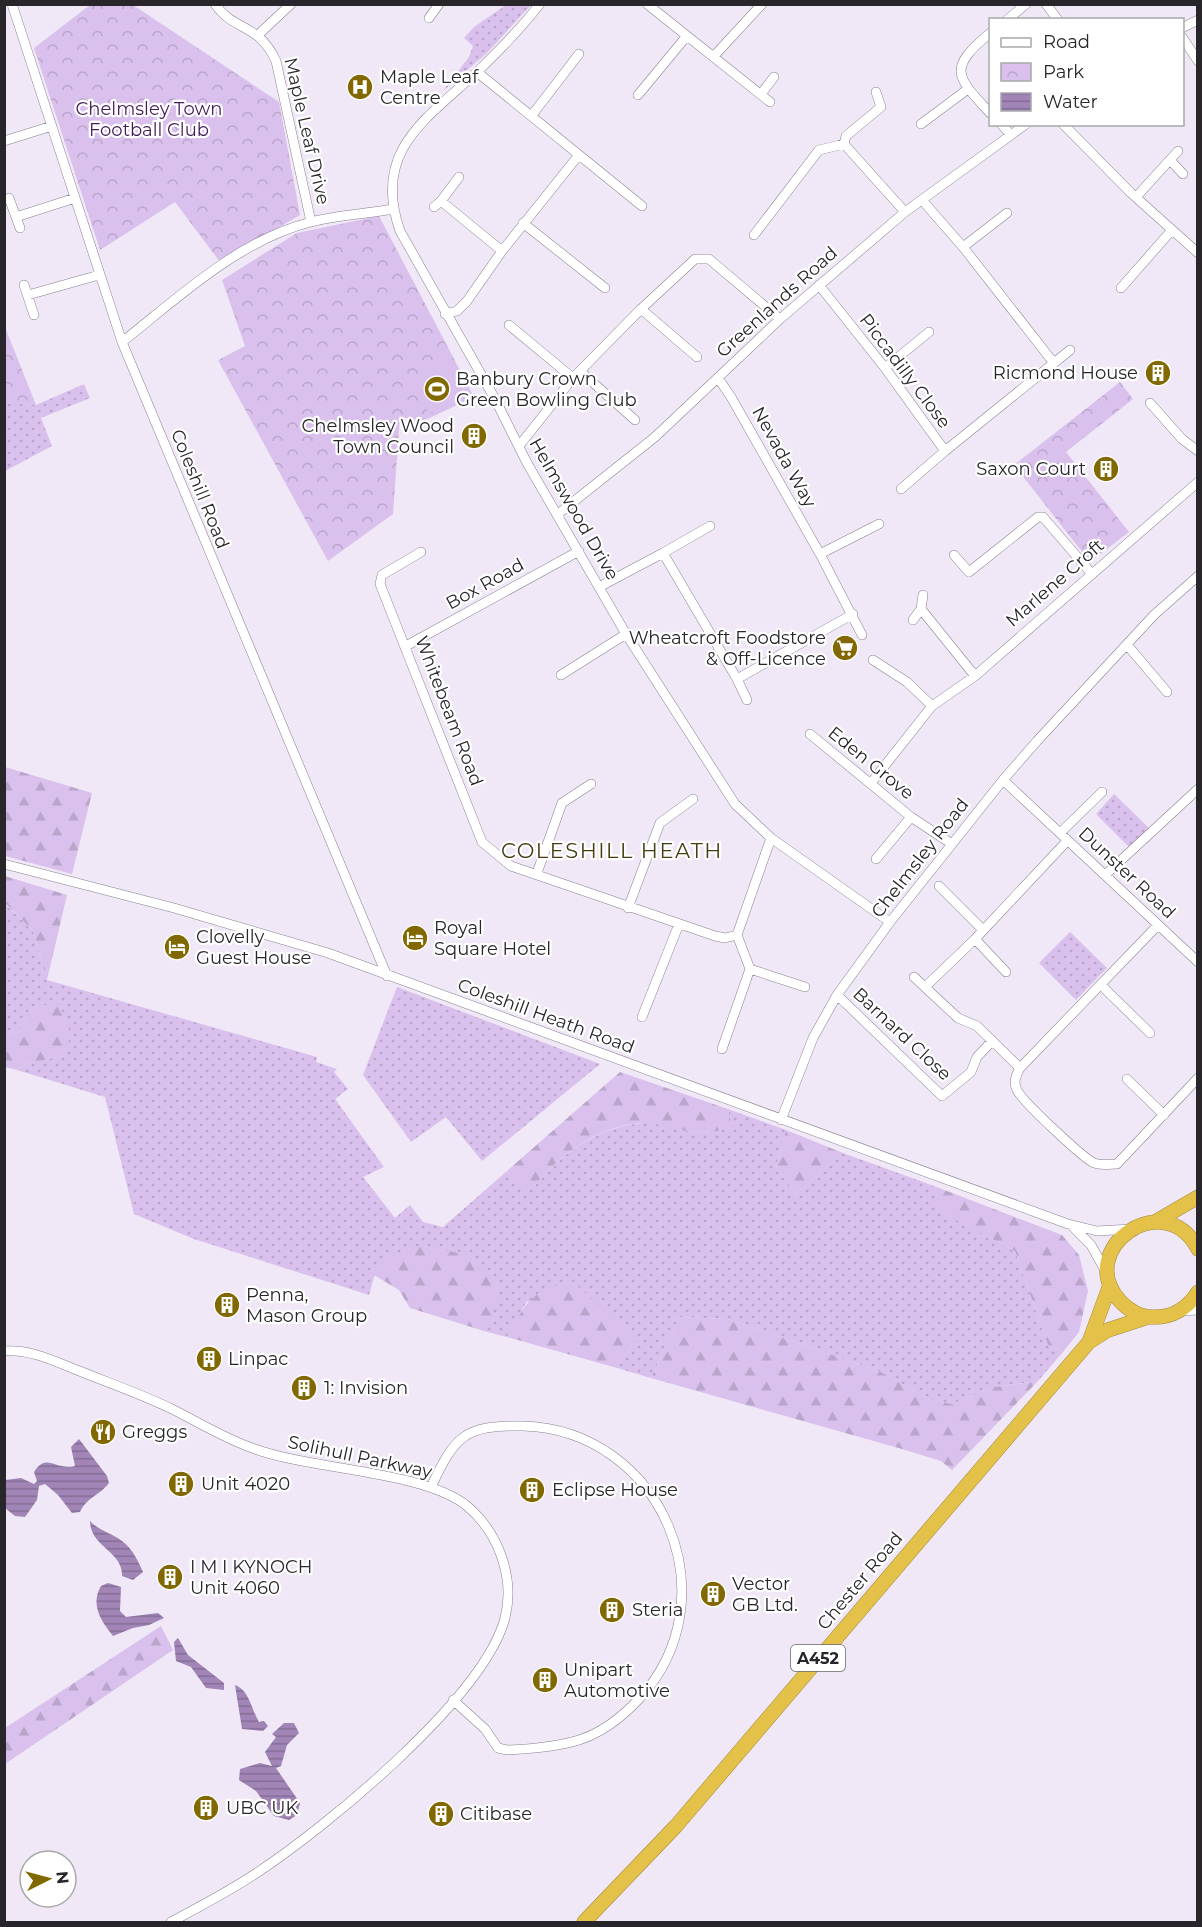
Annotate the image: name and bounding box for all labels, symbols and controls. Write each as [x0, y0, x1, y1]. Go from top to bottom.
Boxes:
legend [989, 18, 1184, 126]
text: Road [1043, 31, 1090, 53]
street label: Maple Leaf Drive [279, 55, 335, 207]
text: Park [1043, 61, 1084, 83]
place label: Maple Leaf Centre [380, 66, 479, 109]
hospital icon: Maple Leaf Centre [345, 72, 375, 102]
text: Water [1043, 91, 1098, 113]
park label: Chelmsley Town Football Club [76, 98, 222, 141]
street label: Greenlands Road [712, 242, 842, 362]
street label: Piccadilly Close [855, 309, 955, 433]
building icon: Ricmond House [1143, 358, 1173, 388]
place label: Ricmond House [993, 362, 1138, 384]
place label: Banbury Crown Green Bowling Club [456, 368, 637, 411]
sports icon: Banbury Crown Green Bowling Club [422, 374, 452, 404]
street label: Nevada Way [747, 403, 821, 511]
place label: Chelmsley Wood Town Council [302, 415, 454, 458]
building icon: Chelmsley Wood Town Council [459, 421, 489, 451]
street label: Coleshill Road [166, 426, 234, 552]
street label: Helmswood Drive [524, 434, 624, 584]
building icon: Saxon Court [1091, 454, 1121, 484]
place label: Saxon Court [976, 458, 1086, 480]
street label: Marlene Croft [1001, 534, 1109, 632]
street label: Box Road [442, 554, 528, 614]
place label: Wheatcroft Foodstore & Off-Licence [629, 627, 826, 670]
street label: Whitebeam Road [410, 633, 488, 789]
supermarket icon: Wheatcroft Foodstore & Off-Licence [830, 633, 860, 663]
street label: Eden Grove [824, 722, 918, 804]
street label: Chelmsley Road [866, 794, 974, 922]
street label: Dunster Road [1074, 822, 1180, 924]
district label: COLESHILL HEATH [501, 838, 723, 863]
place label: Royal Square Hotel [434, 917, 551, 960]
hotel icon: Royal Square Hotel [400, 923, 430, 953]
place label: Clovelly Guest House [196, 926, 311, 969]
hotel icon: Clovelly Guest House [162, 932, 192, 962]
street label: Coleshill Heath Road [455, 974, 637, 1058]
street label: Barnard Close [848, 983, 956, 1085]
place label: Penna, Mason Group [246, 1284, 367, 1327]
building icon: Penna, Mason Group [212, 1290, 242, 1320]
building icon: Linpac [194, 1344, 224, 1374]
place label: Linpac [228, 1348, 289, 1370]
building icon: 1: Invision [289, 1373, 319, 1403]
place label: 1: Invision [324, 1377, 408, 1399]
restaurant icon: Greggs [88, 1417, 118, 1447]
place label: Greggs [122, 1421, 187, 1443]
street label: Solihull Parkway [286, 1431, 434, 1483]
building icon: Unit 4020 [166, 1469, 196, 1499]
place label: Unit 4020 [201, 1473, 290, 1495]
building icon: Eclipse House [517, 1475, 547, 1505]
place label: Eclipse House [552, 1479, 678, 1501]
street label: Chester Road [813, 1527, 907, 1635]
place label: I M I KYNOCH Unit 4060 [190, 1556, 312, 1599]
building icon: I M I KYNOCH Unit 4060 [155, 1562, 185, 1592]
place label: Vector GB Ltd. [732, 1573, 798, 1616]
building icon: Vector GB Ltd. [698, 1579, 728, 1609]
building icon: Steria [597, 1595, 627, 1625]
place label: Steria [632, 1599, 683, 1621]
road number: A452 [791, 1645, 845, 1671]
place label: Unipart Automotive [564, 1659, 670, 1702]
building icon: Unipart Automotive [530, 1665, 560, 1695]
building icon: UBC UK [191, 1793, 221, 1823]
place label: UBC UK [226, 1797, 299, 1819]
building icon: Citibase [426, 1799, 456, 1829]
place label: Citibase [460, 1803, 532, 1825]
north arrow [18, 1849, 78, 1909]
text: N [52, 1870, 73, 1885]

